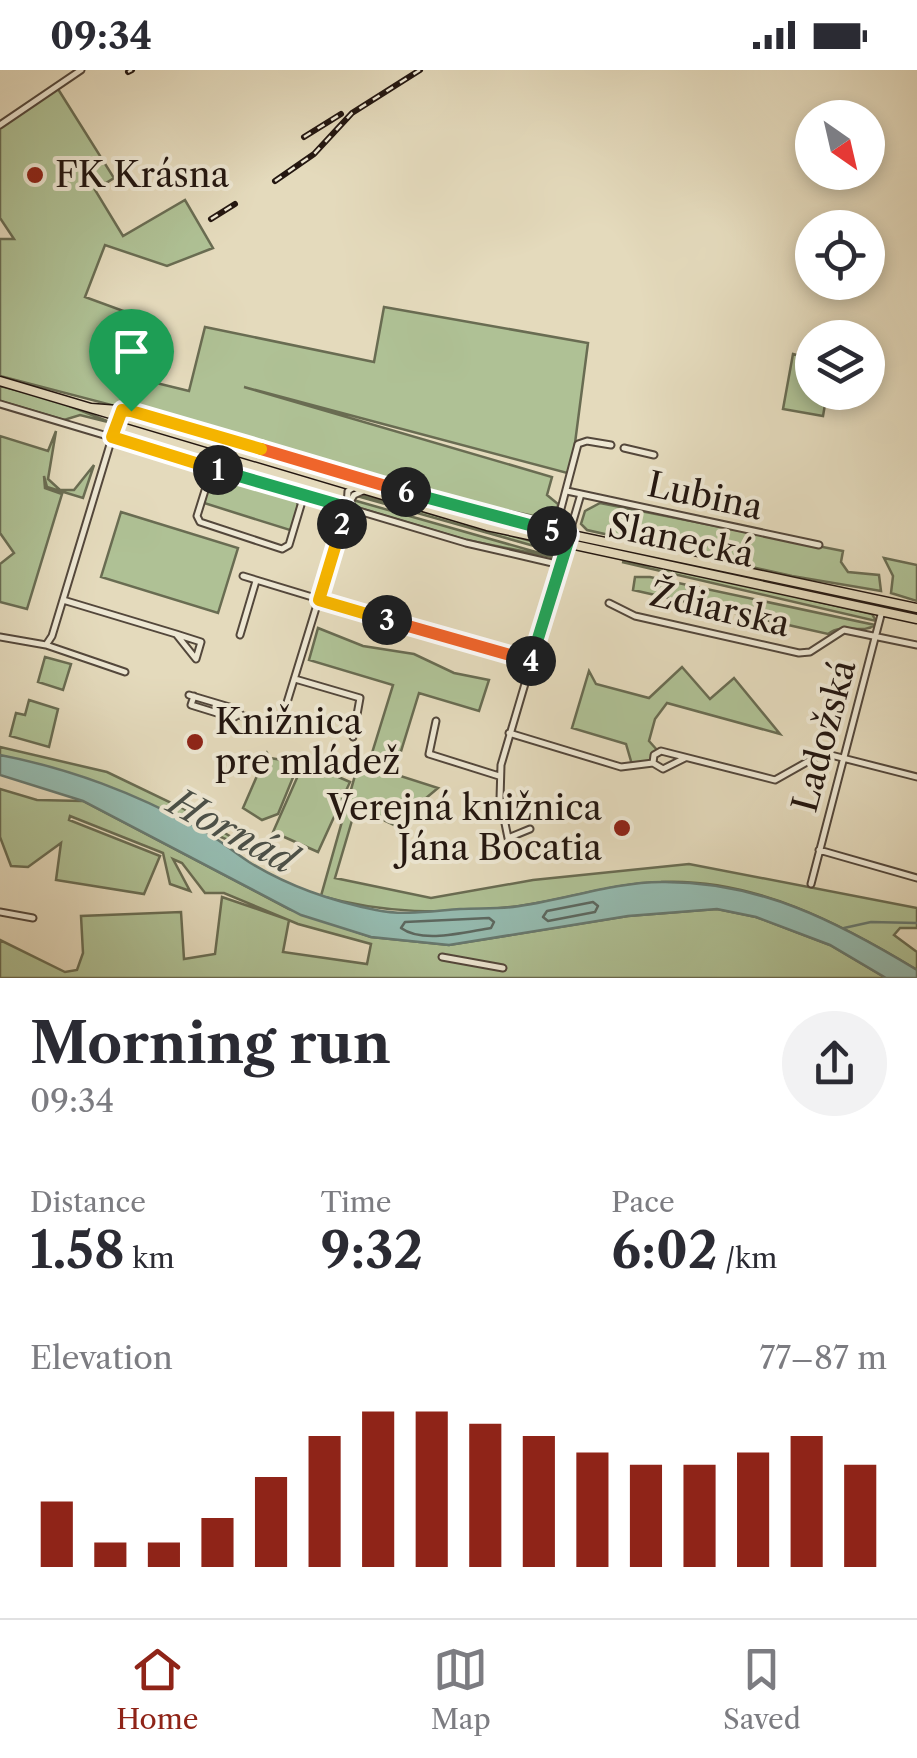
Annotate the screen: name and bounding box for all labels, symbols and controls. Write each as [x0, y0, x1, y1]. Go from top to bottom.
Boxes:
text: 09:34 [50, 12, 152, 59]
north arrow [795, 100, 885, 190]
map controls [795, 100, 885, 410]
place label: FK Krásna [55, 153, 230, 196]
marker: FK Krásna [24, 164, 46, 186]
button: locate [795, 210, 885, 300]
pin [89, 309, 174, 412]
button: layers [795, 320, 885, 410]
icon: arrive [104, 324, 159, 379]
pin: 1 [193, 445, 243, 495]
text: 1 [212, 453, 224, 487]
street label: Lubina [644, 462, 767, 529]
pin: 6 [381, 467, 431, 517]
text: 6 [398, 475, 414, 509]
pin: 2 [317, 499, 367, 549]
street label: Slanecká [604, 503, 758, 576]
pin: 5 [527, 506, 577, 556]
text: 2 [334, 507, 350, 541]
text: 5 [544, 514, 560, 548]
street label: Ždiarska [646, 572, 795, 646]
pin: 3 [362, 595, 412, 645]
text: 3 [379, 603, 395, 637]
pin: 4 [506, 636, 556, 686]
text: 4 [523, 644, 539, 678]
street label: Ladožská [783, 655, 865, 816]
place label: Knižnica pre mládež [215, 700, 400, 783]
marker: Knižnica pre mládež [184, 731, 206, 753]
water label: Hornád [158, 776, 307, 885]
place label: Verejná knižnica Jána Bocatia [326, 786, 603, 869]
marker: Verejná knižnica Jána Bocatia [611, 817, 633, 839]
text: Morning run [30, 1010, 391, 1077]
button: share [782, 1011, 887, 1116]
text: 09:34 [30, 1081, 114, 1120]
text: Distance [30, 1185, 146, 1219]
text: Time [321, 1185, 391, 1219]
text: Pace [611, 1185, 675, 1219]
text: 1.58 [30, 1219, 125, 1281]
text: 9:32 [321, 1219, 423, 1281]
text: 6:02 [611, 1219, 717, 1281]
text: km [125, 1241, 174, 1275]
text: /km [717, 1241, 777, 1275]
text: Elevation [30, 1338, 173, 1377]
text: 77–87 m [759, 1338, 887, 1377]
tab: Home [116, 1642, 198, 1736]
tab: Map [431, 1642, 491, 1736]
tab: Saved [723, 1642, 801, 1736]

